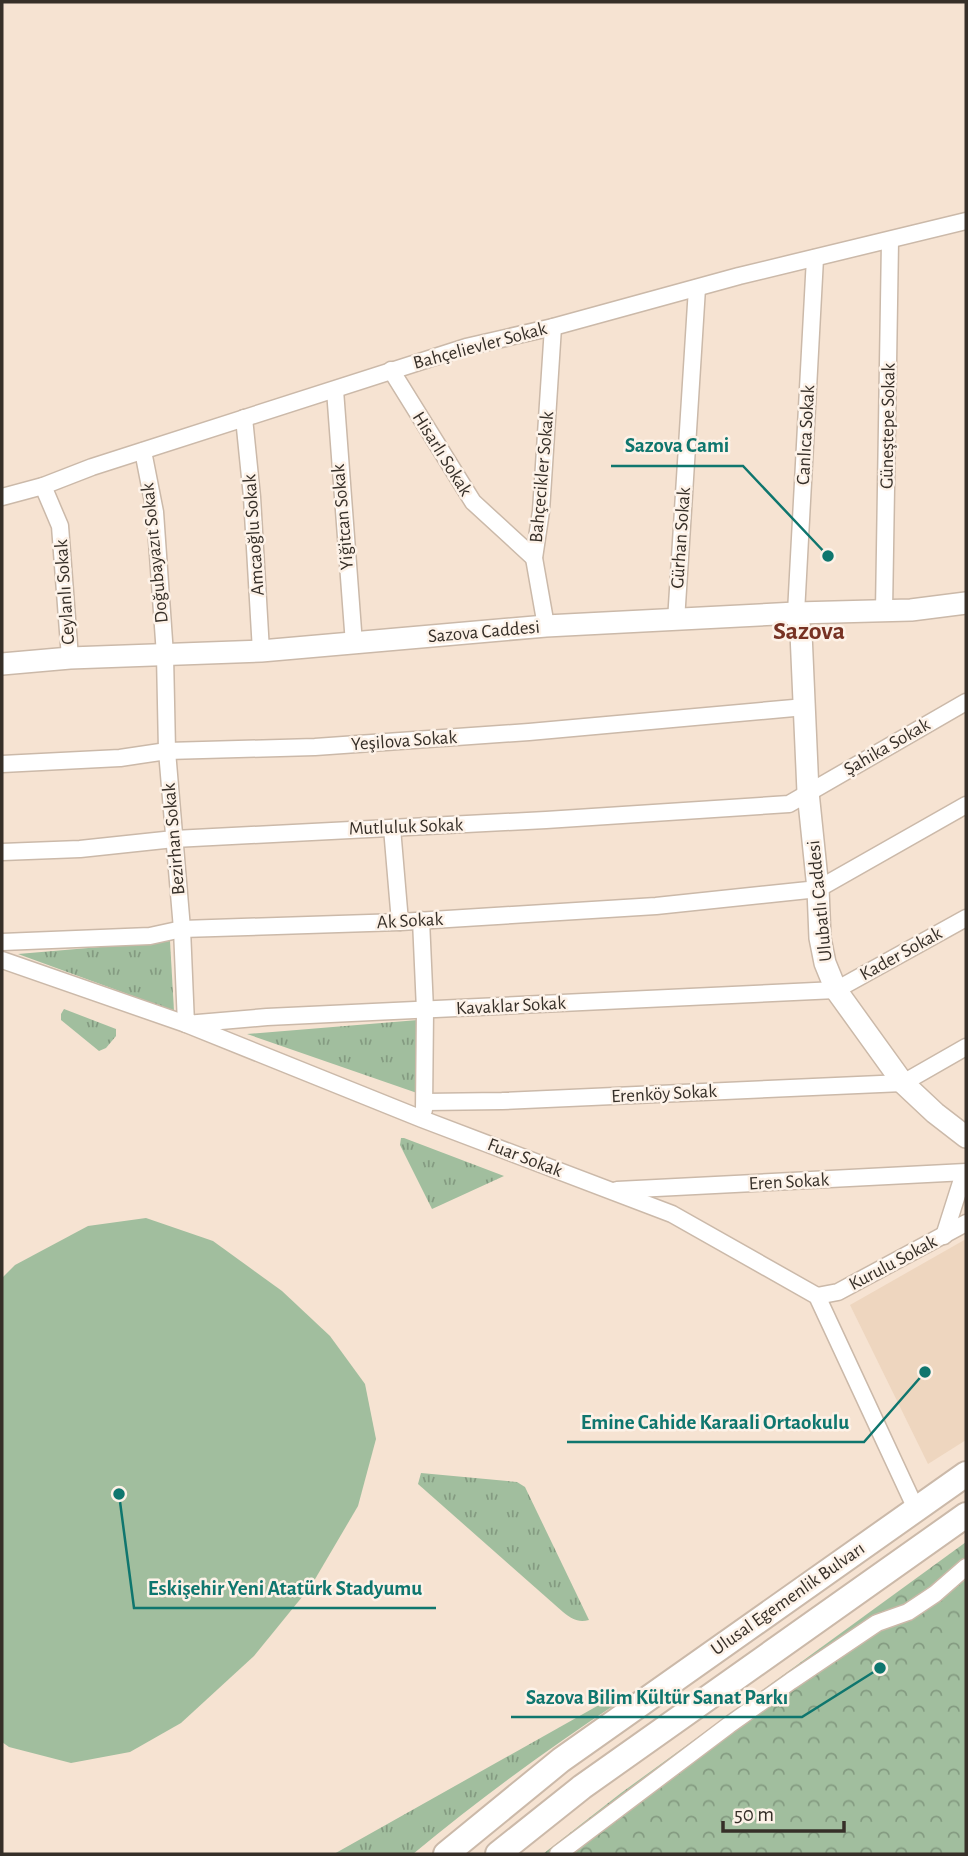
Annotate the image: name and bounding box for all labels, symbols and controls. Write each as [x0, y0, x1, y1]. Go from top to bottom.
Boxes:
street label: Bahçelievler Sokak [411, 319, 549, 373]
street label: Güneştepe Sokak [877, 363, 899, 489]
street label: Canlıca Sokak [794, 384, 818, 486]
street label: Hisarlı Sokak [409, 408, 476, 500]
street label: Bahçecikler Sokak [527, 410, 557, 544]
callout: Sazova Cami [611, 424, 743, 466]
text: Sazova Cami [625, 435, 729, 456]
street label: Yiğitcan Sokak [329, 463, 357, 571]
street label: Amcaoğlu Sokak [240, 473, 268, 596]
street label: Doğubayazıt Sokak [138, 482, 172, 624]
street label: Gürhan Sokak [668, 486, 694, 589]
street label: Ceylanlı Sokak [52, 538, 78, 645]
street label: Sazova Caddesi [427, 618, 541, 646]
district label: Sazova [773, 618, 845, 644]
street label: Şahika Sokak [841, 715, 933, 779]
street label: Yeşilova Sokak [350, 728, 458, 754]
street label: Bezirhan Sokak [160, 782, 188, 896]
street label: Mutluluk Sokak [348, 815, 464, 838]
street label: Ulubatlı Caddesi [804, 839, 836, 963]
street label: Ak Sokak [376, 910, 444, 932]
street label: Kader Sokak [857, 924, 945, 984]
street label: Kavaklar Sokak [456, 994, 567, 1018]
street label: Erenköy Sokak [611, 1082, 718, 1106]
street label: Fuar Sokak [485, 1135, 565, 1181]
street label: Eren Sokak [748, 1170, 830, 1194]
street label: Kurulu Sokak [846, 1232, 940, 1294]
callout: Emine Cahide Karaali Ortaokulu [567, 1400, 864, 1442]
text: Emine Cahide Karaali Ortaokulu [581, 1412, 849, 1433]
street label: Ulusal Egemenlik Bulvarı [708, 1539, 868, 1659]
callout: Eskişehir Yeni Atatürk Stadyumu [134, 1566, 436, 1608]
text: Eskişehir Yeni Atatürk Stadyumu [148, 1578, 422, 1599]
callout: Sazova Bilim Kültür Sanat Parkı [511, 1675, 802, 1717]
text: Sazova Bilim Kültür Sanat Parkı [526, 1687, 788, 1708]
scale bar [723, 1790, 844, 1834]
text: 50 m [734, 1804, 774, 1825]

